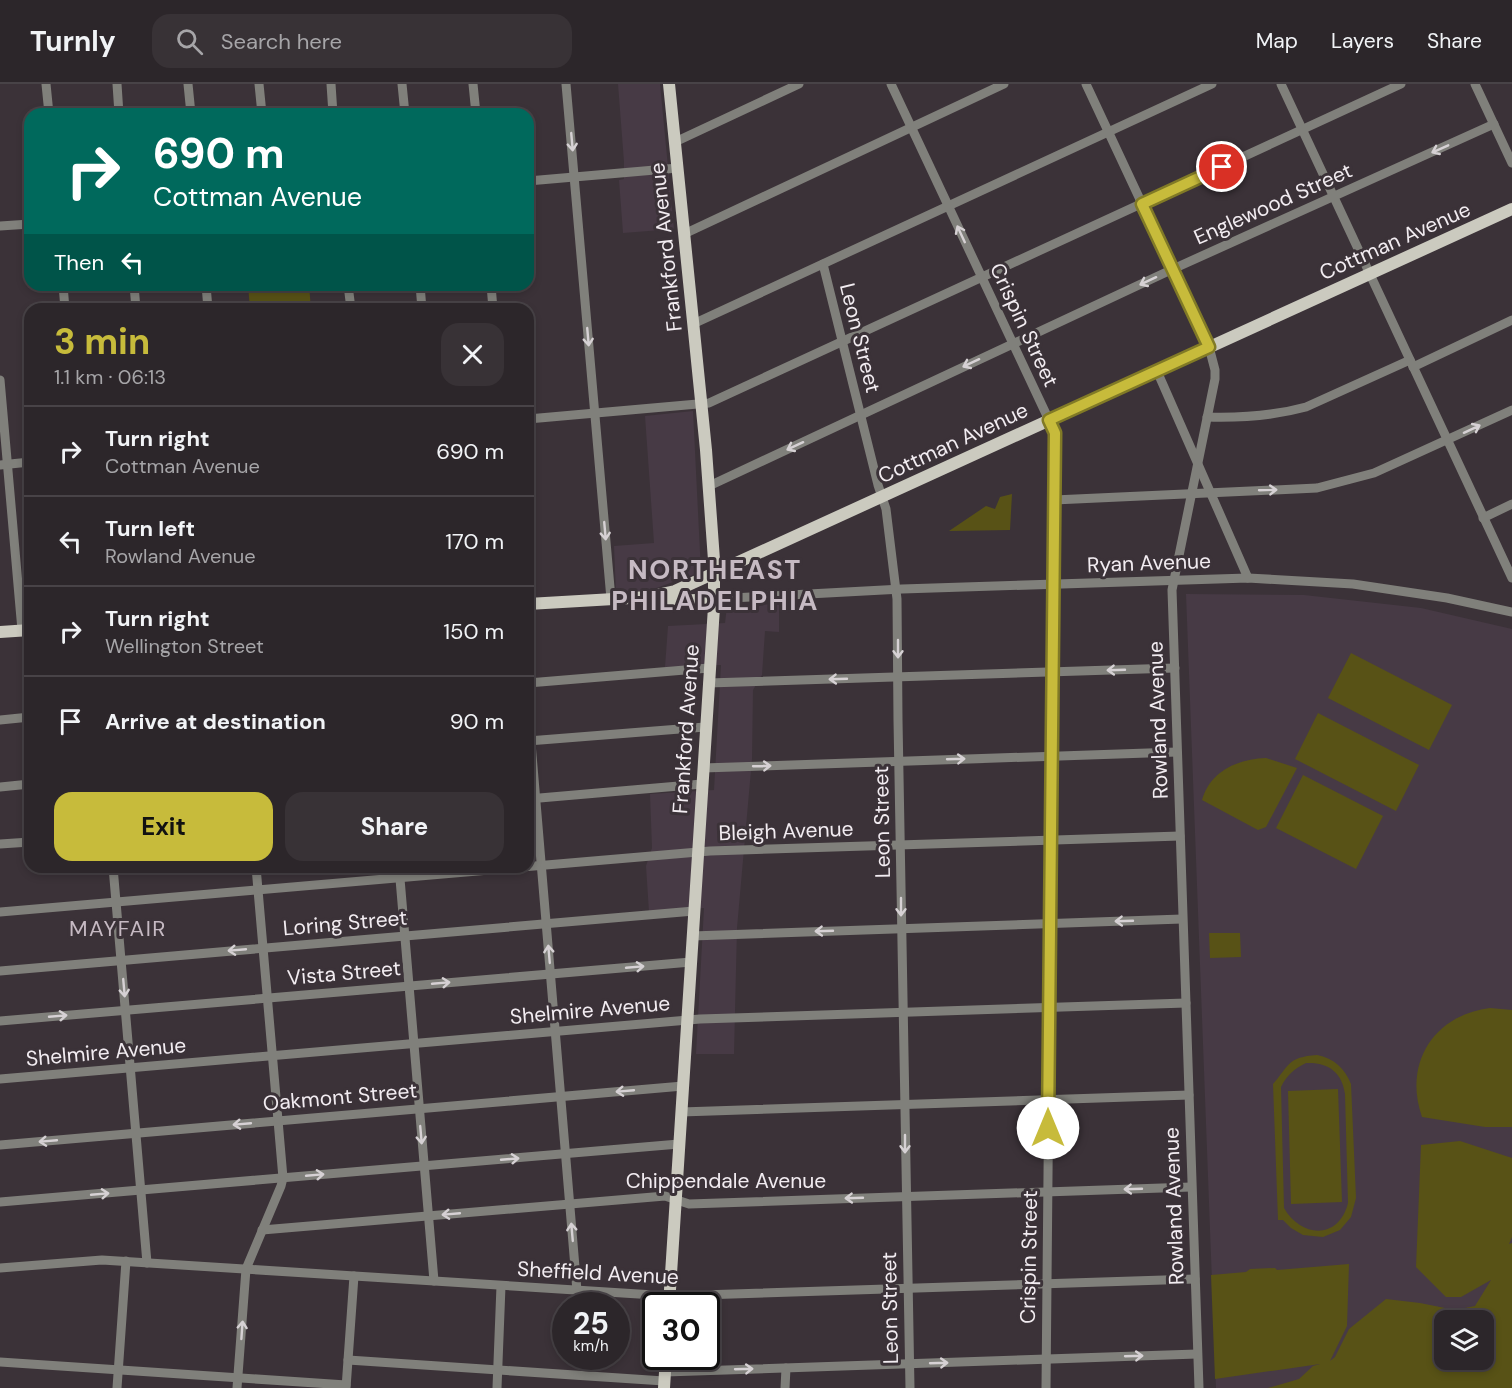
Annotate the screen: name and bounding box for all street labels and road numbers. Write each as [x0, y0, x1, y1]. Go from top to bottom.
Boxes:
street label: Englewood Street [1189, 157, 1357, 251]
street label: Frankford Avenue [643, 161, 689, 333]
street label: Cottman Avenue [1315, 195, 1475, 287]
street label: Crispin Street [983, 258, 1065, 392]
street label: Leon Street [833, 280, 887, 396]
street label: Cottman Avenue [873, 396, 1033, 490]
street label: Ryan Avenue [1087, 547, 1211, 579]
street label: Rowland Avenue [1141, 640, 1175, 800]
street label: Frankford Avenue [666, 643, 706, 815]
street label: Leon Street [867, 766, 897, 878]
street label: Bleigh Avenue [718, 815, 854, 847]
street label: Loring Street [282, 904, 408, 942]
street label: Vista Street [286, 954, 402, 992]
street label: Shelmire Avenue [509, 989, 671, 1031]
street label: Shelmire Avenue [25, 1031, 187, 1073]
street label: Oakmont Street [262, 1076, 418, 1118]
street label: Rowland Avenue [1157, 1126, 1191, 1286]
street label: Chippendale Avenue [626, 1167, 826, 1195]
street label: Crispin Street [1014, 1190, 1044, 1324]
street label: Leon Street [875, 1252, 905, 1364]
street label: Sheffield Avenue [516, 1255, 680, 1291]

